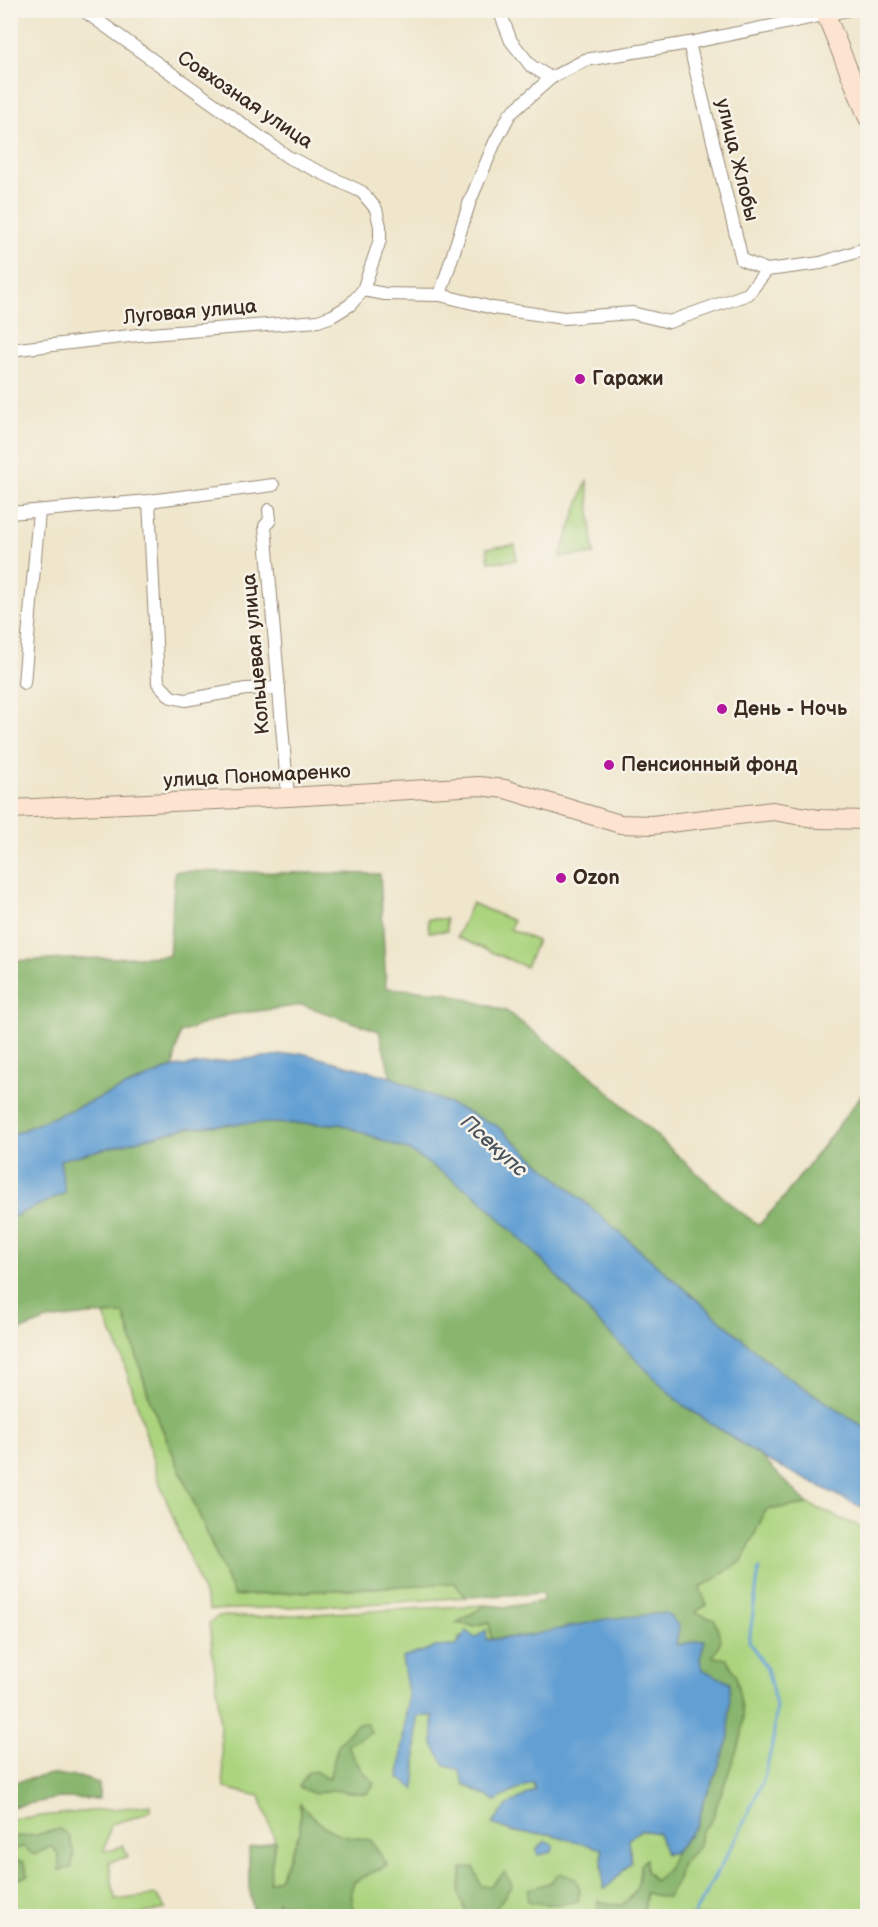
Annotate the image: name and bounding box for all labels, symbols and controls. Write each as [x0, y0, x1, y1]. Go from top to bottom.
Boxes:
street label: Совхозная улица [173, 46, 317, 154]
street label: улица Жлобы [710, 96, 764, 224]
street label: Луговая улица [121, 294, 258, 330]
place label: Гаражи [592, 367, 664, 391]
marker: Гаражи [573, 372, 587, 386]
street label: Кольцевая улица [237, 572, 275, 735]
place label: День - Ночь [734, 697, 848, 721]
marker: День - Ночь [715, 702, 729, 716]
place label: Пенсионный фонд [621, 753, 797, 777]
marker: Пенсионный фонд [602, 758, 616, 772]
street label: улица Пономаренко [163, 759, 351, 793]
place label: Ozon [573, 866, 620, 890]
marker: Ozon [554, 871, 568, 885]
water label: Псекупс [456, 1110, 533, 1183]

